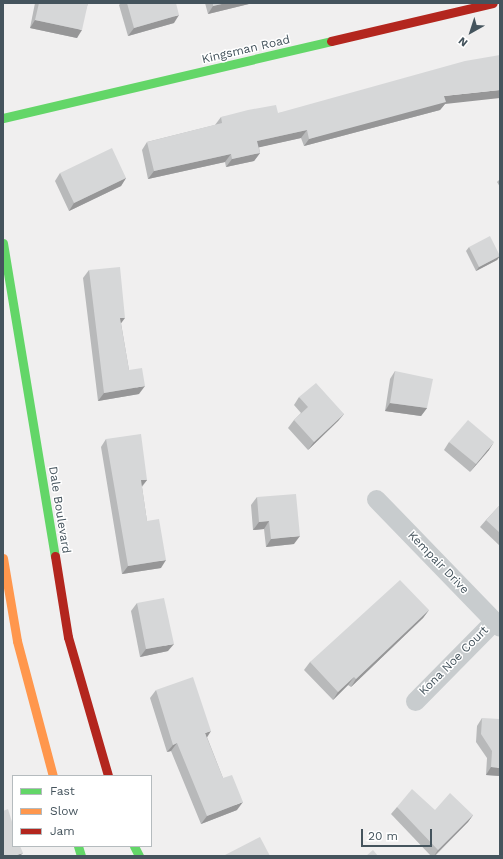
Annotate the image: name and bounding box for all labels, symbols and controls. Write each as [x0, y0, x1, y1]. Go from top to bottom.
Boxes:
north arrow [451, 12, 491, 52]
street label: Kingsman Road [200, 33, 292, 67]
text: N [456, 34, 470, 49]
street label: Dale Boulevard [45, 465, 73, 555]
street label: Kempair Drive [404, 528, 472, 598]
street label: Kona Noe Court [416, 623, 492, 699]
legend [12, 775, 152, 847]
text: Fast [50, 784, 75, 798]
text: Slow [50, 804, 78, 818]
scale bar [363, 821, 434, 847]
text: Jam [50, 824, 75, 838]
text: 20 m [368, 829, 398, 843]

